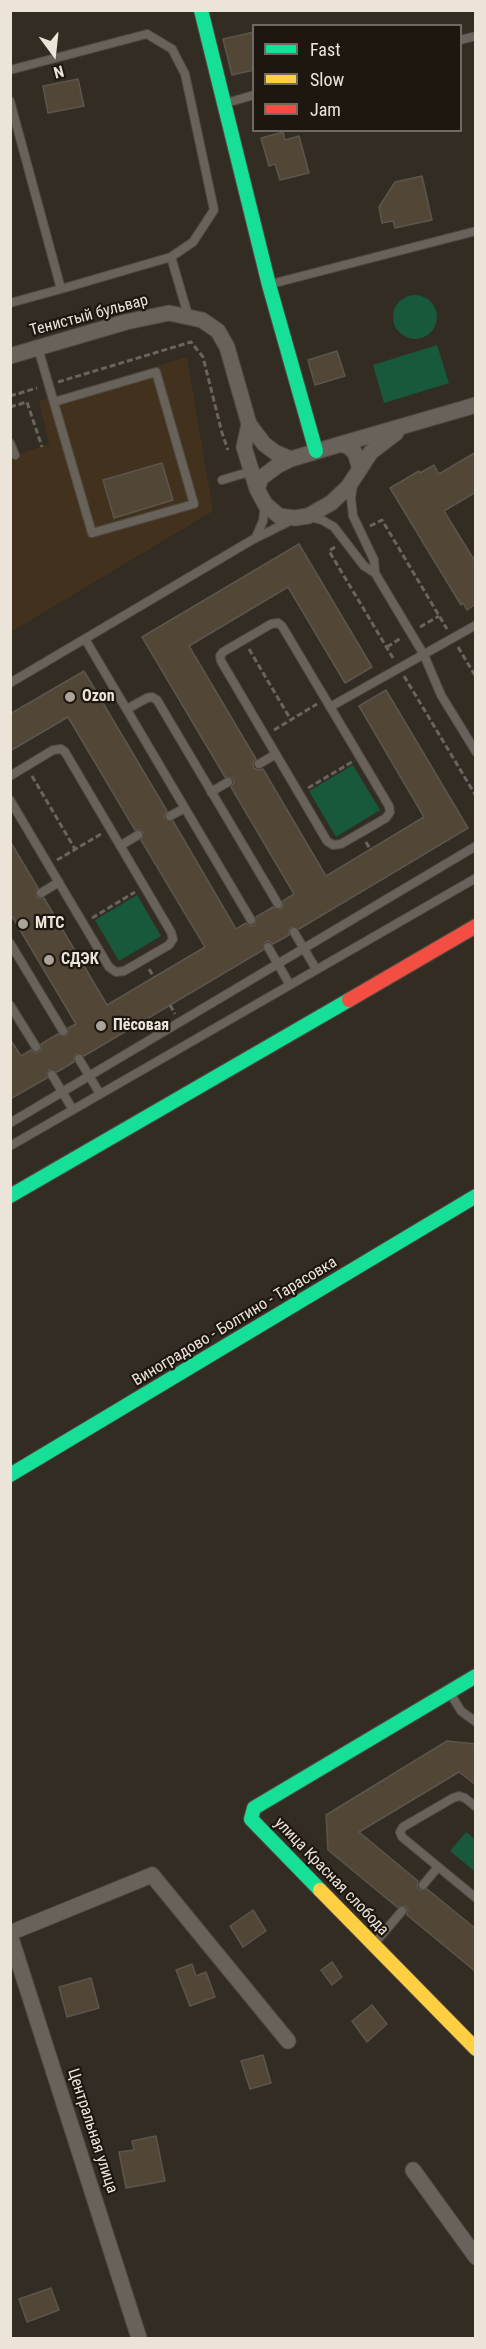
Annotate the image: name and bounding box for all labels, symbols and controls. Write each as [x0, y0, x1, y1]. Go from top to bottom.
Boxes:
north arrow [24, 24, 84, 84]
legend [252, 24, 462, 132]
text: Fast [310, 39, 341, 60]
text: N [52, 61, 66, 82]
text: Slow [310, 69, 344, 90]
text: Jam [310, 99, 341, 120]
street label: Тенистый бульвар [28, 291, 150, 341]
place label: Ozon [82, 687, 115, 707]
marker: Ozon [63, 690, 77, 704]
place label: МТС [35, 914, 64, 934]
marker: МТС [16, 917, 30, 931]
place label: СДЭК [61, 950, 99, 970]
marker: СДЭК [42, 953, 56, 967]
place label: Пёсовая [113, 1016, 169, 1036]
marker: Пёсовая [94, 1019, 108, 1033]
street label: Виноградово - Болтино - Тарасовка [129, 1253, 341, 1391]
street label: улица Красная слобода [270, 1814, 392, 1940]
street label: Центральная улица [63, 2066, 121, 2196]

